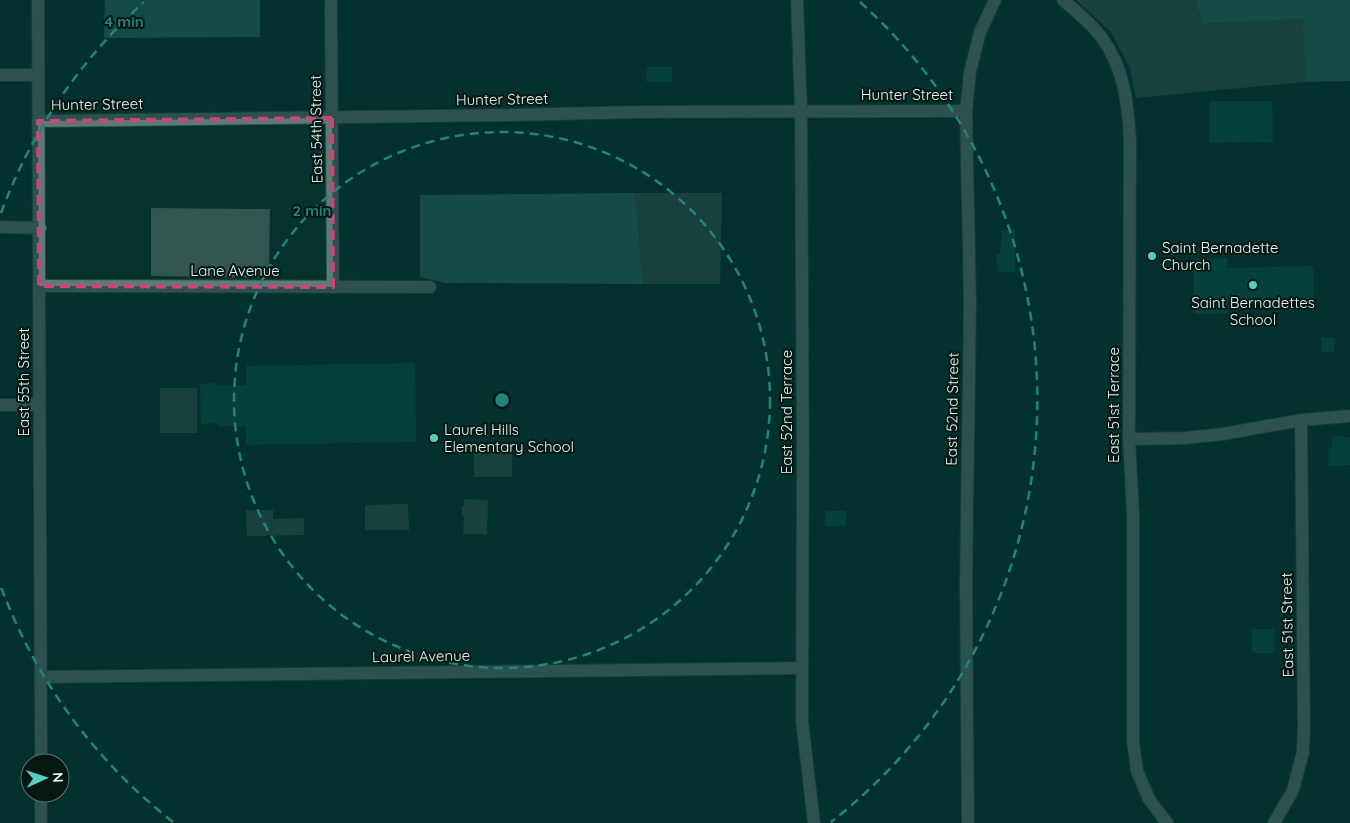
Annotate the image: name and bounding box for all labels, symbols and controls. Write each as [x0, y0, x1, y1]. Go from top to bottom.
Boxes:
text: 4 min [104, 12, 144, 31]
street label: East 54th Street [306, 75, 326, 183]
street label: Hunter Street [861, 85, 953, 104]
street label: Hunter Street [456, 89, 548, 109]
street label: Hunter Street [51, 94, 143, 114]
text: 2 min [292, 201, 332, 220]
place label: Saint Bernadette Church [1162, 238, 1278, 274]
marker: Saint Bernadette Church [1146, 250, 1158, 262]
street label: Lane Avenue [190, 261, 280, 280]
marker: Saint Bernadettes School [1247, 279, 1259, 291]
place label: Saint Bernadettes School [1191, 293, 1315, 329]
street label: East 55th Street [14, 328, 33, 436]
street label: East 51st Terrace [1104, 347, 1123, 463]
street label: East 52nd Terrace [777, 350, 796, 474]
street label: East 52nd Street [942, 352, 962, 466]
centre of rings [493, 391, 511, 409]
place label: Laurel Hills Elementary School [444, 420, 574, 456]
marker: Laurel Hills Elementary School [428, 432, 440, 444]
street label: East 51st Street [1277, 572, 1297, 678]
street label: Laurel Avenue [372, 646, 470, 666]
north arrow [20, 753, 70, 803]
text: N [49, 772, 67, 783]

